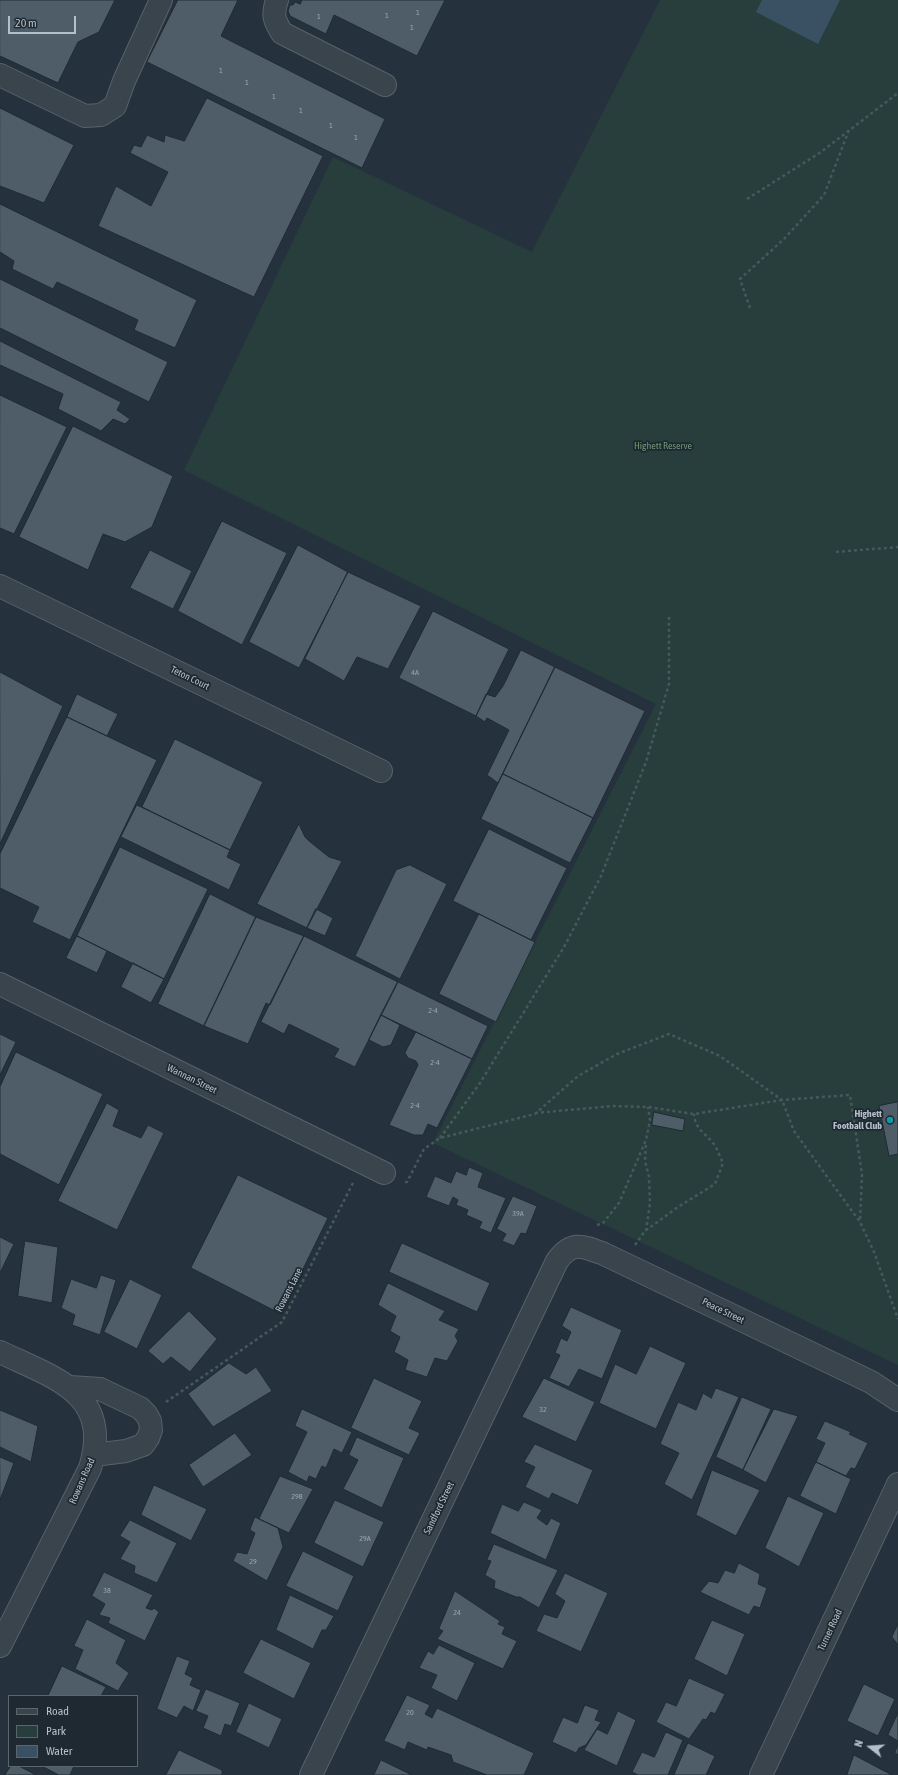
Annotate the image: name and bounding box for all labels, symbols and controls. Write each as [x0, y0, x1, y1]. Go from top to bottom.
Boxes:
house number: 1 [416, 7, 420, 17]
scale bar [10, 8, 78, 34]
house number: 1 [385, 10, 389, 20]
house number: 1 [317, 11, 321, 21]
text: 20 m [15, 16, 37, 30]
house number: 1 [410, 22, 414, 32]
house number: 1 [219, 65, 223, 75]
house number: 1 [245, 77, 249, 87]
house number: 1 [272, 91, 276, 101]
house number: 1 [299, 105, 303, 115]
house number: 1 [329, 120, 333, 130]
house number: 1 [354, 132, 358, 142]
park label: Highett Reserve [634, 440, 692, 452]
street label: Teton Court [169, 663, 211, 693]
house number: 4A [411, 667, 419, 677]
house number: 2-4 [428, 1005, 438, 1015]
house number: 2-4 [430, 1057, 440, 1067]
street label: Wannan Street [165, 1062, 219, 1096]
house number: 2-4 [410, 1100, 420, 1110]
place label: Highett Football Club [833, 1108, 882, 1132]
marker: Highett Football Club [885, 1115, 895, 1125]
house number: 39A [512, 1208, 524, 1218]
street label: Rowans Lane [273, 1266, 305, 1314]
street label: Peace Street [700, 1296, 746, 1326]
house number: 32 [539, 1404, 547, 1414]
street label: Rowans Road [67, 1456, 97, 1506]
street label: Sandford Street [421, 1480, 457, 1536]
house number: 29B [291, 1491, 303, 1501]
house number: 29A [359, 1533, 371, 1543]
house number: 29 [249, 1556, 257, 1566]
house number: 38 [103, 1585, 111, 1595]
house number: 24 [453, 1607, 461, 1617]
street label: Turner Road [815, 1607, 845, 1653]
legend [8, 1695, 138, 1767]
text: Road [46, 1704, 69, 1718]
house number: 20 [406, 1707, 414, 1717]
text: Park [46, 1724, 66, 1738]
north arrow [850, 1727, 890, 1767]
text: N [852, 1739, 865, 1748]
text: Water [46, 1744, 72, 1758]

